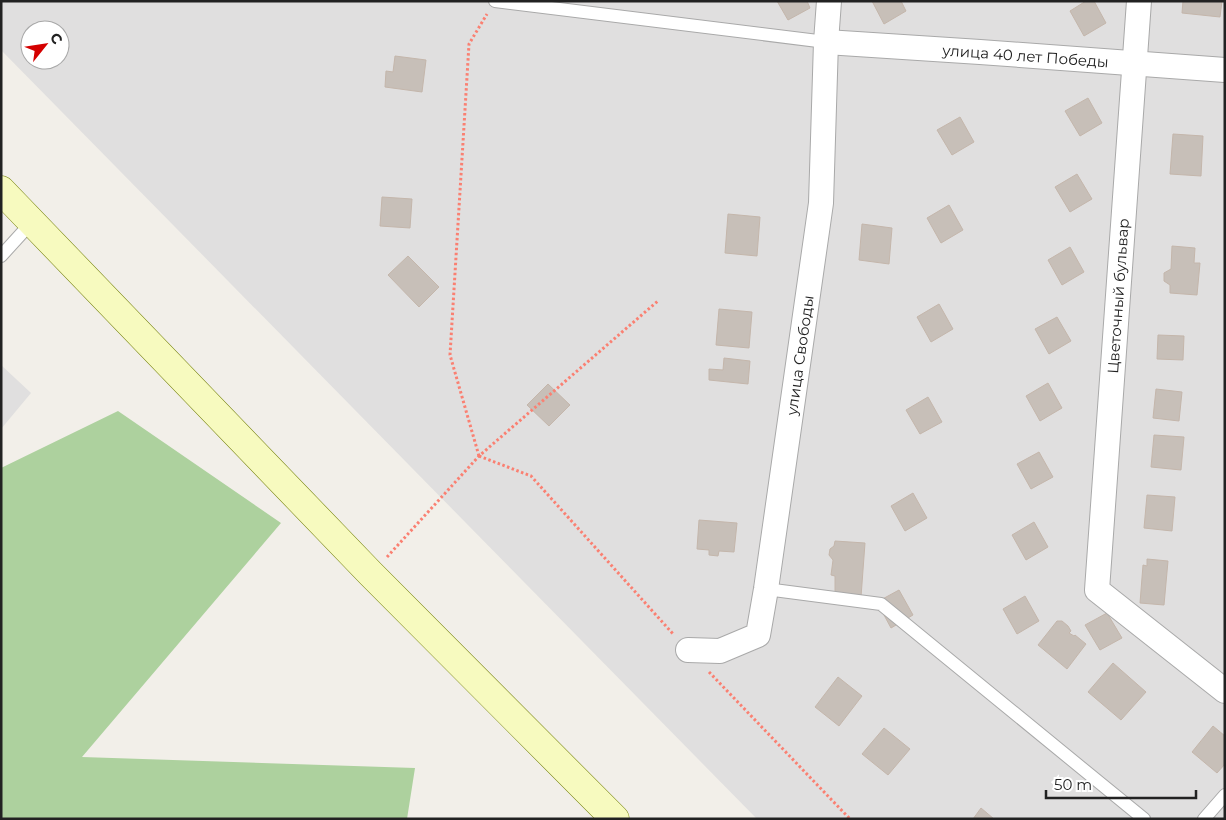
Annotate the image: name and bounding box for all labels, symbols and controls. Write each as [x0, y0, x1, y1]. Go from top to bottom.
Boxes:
north arrow [20, 20, 70, 70]
text: С [46, 30, 67, 47]
street label: улица 40 лет Победы [941, 40, 1109, 71]
street label: Цветочный бульвар [1103, 218, 1133, 374]
street label: улица Свободы [781, 294, 817, 418]
scale bar [1046, 768, 1196, 800]
text: 50 m [1054, 775, 1092, 794]

